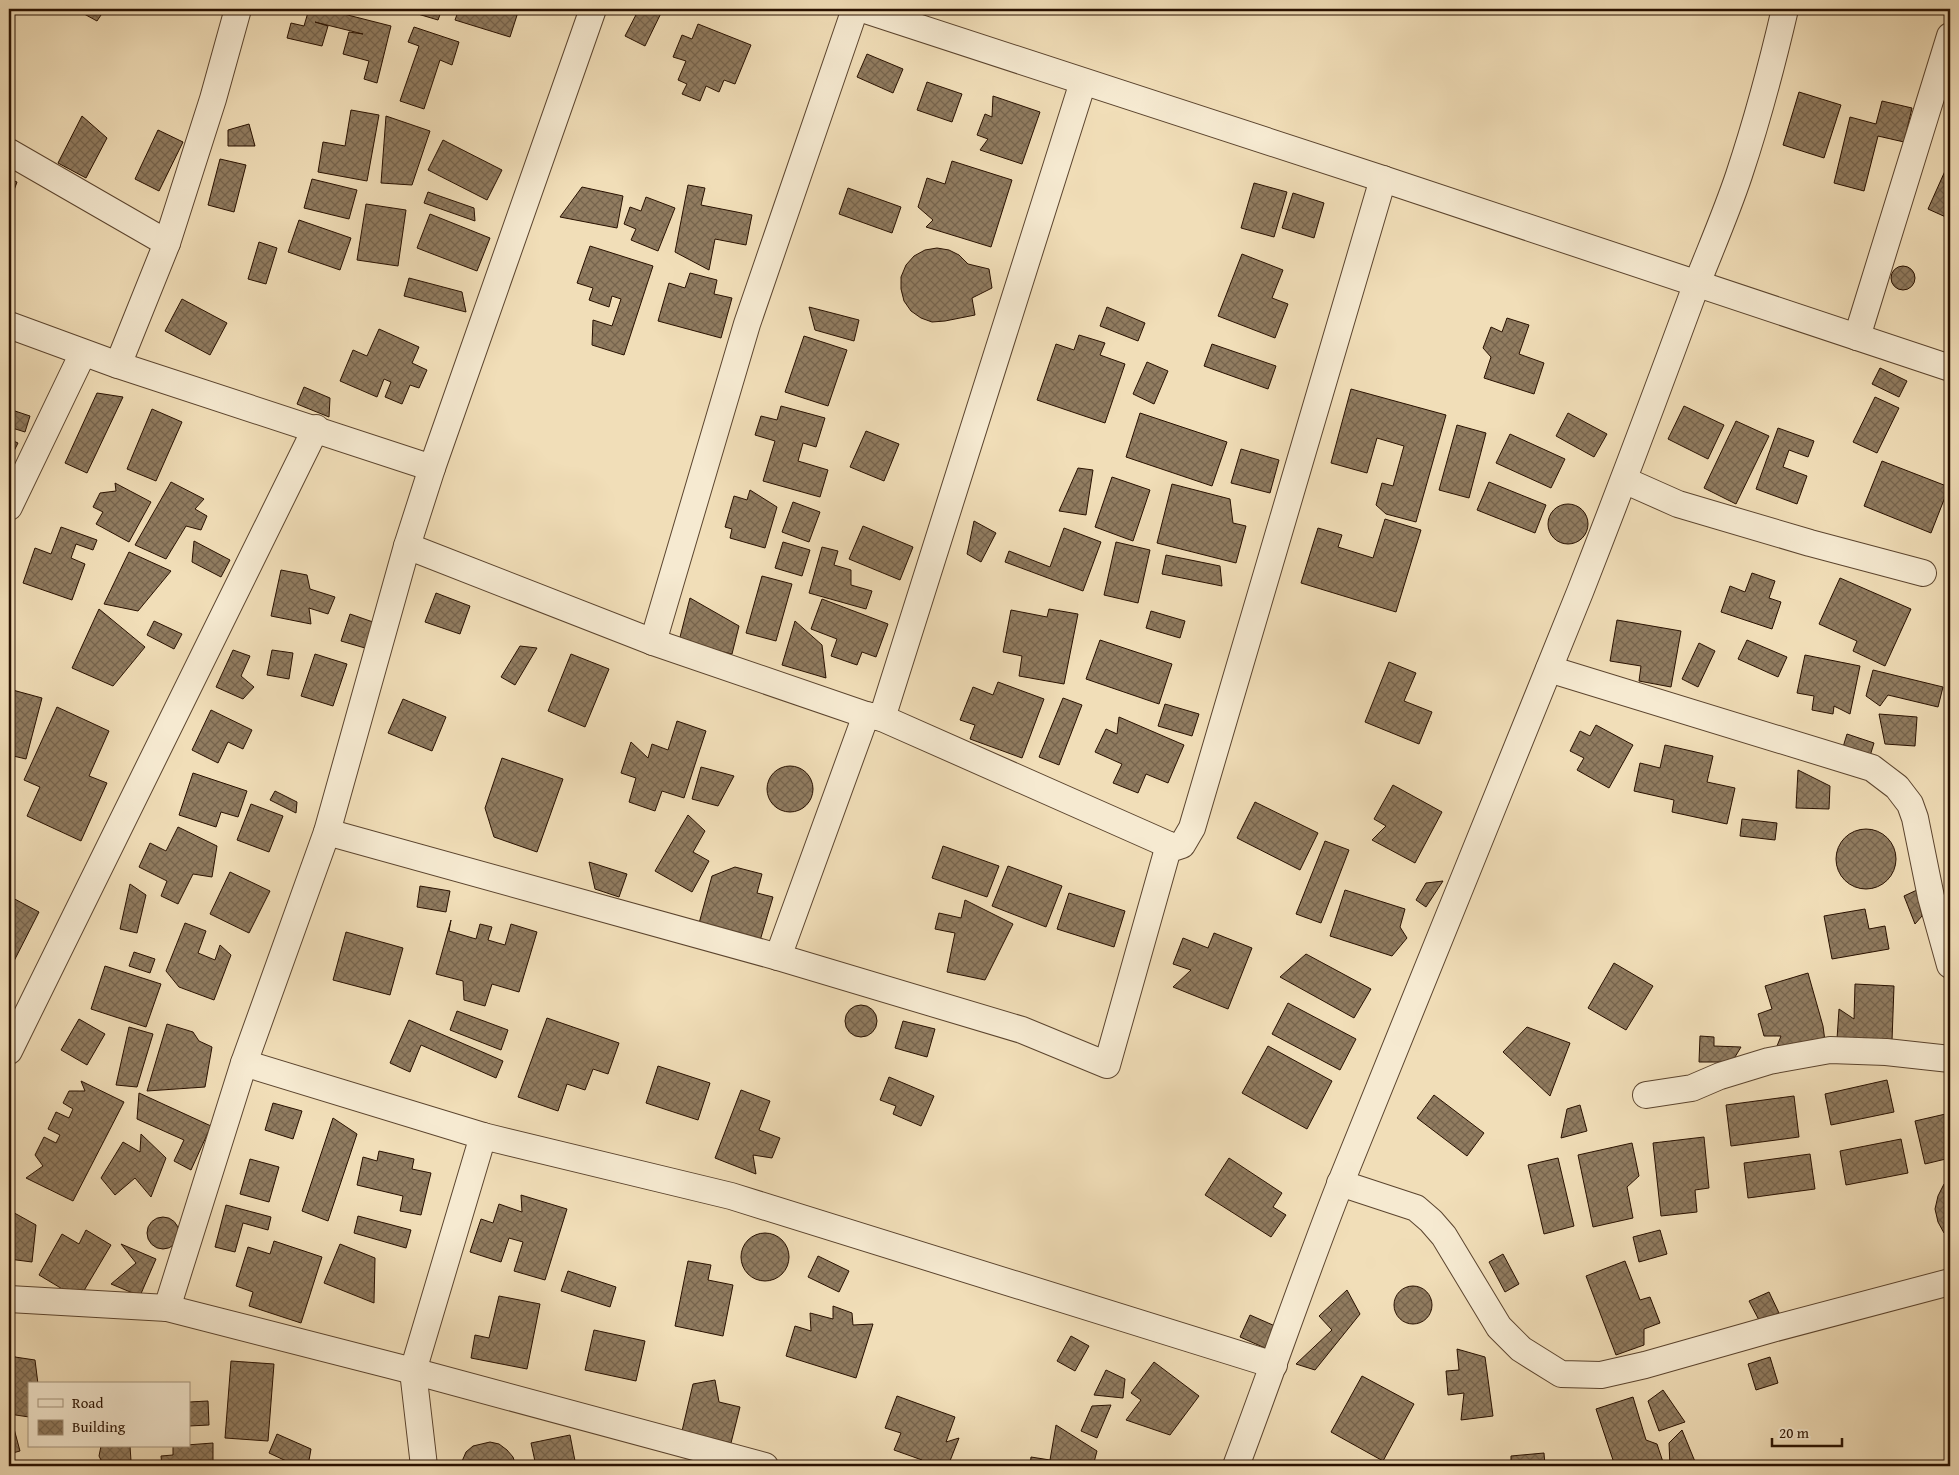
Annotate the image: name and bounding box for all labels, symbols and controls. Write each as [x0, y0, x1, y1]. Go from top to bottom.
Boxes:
legend [28, 1382, 190, 1448]
text: Road [72, 1392, 103, 1413]
scale bar [1772, 1415, 1842, 1447]
text: Building [72, 1416, 126, 1437]
text: 20 m [1779, 1422, 1810, 1443]

